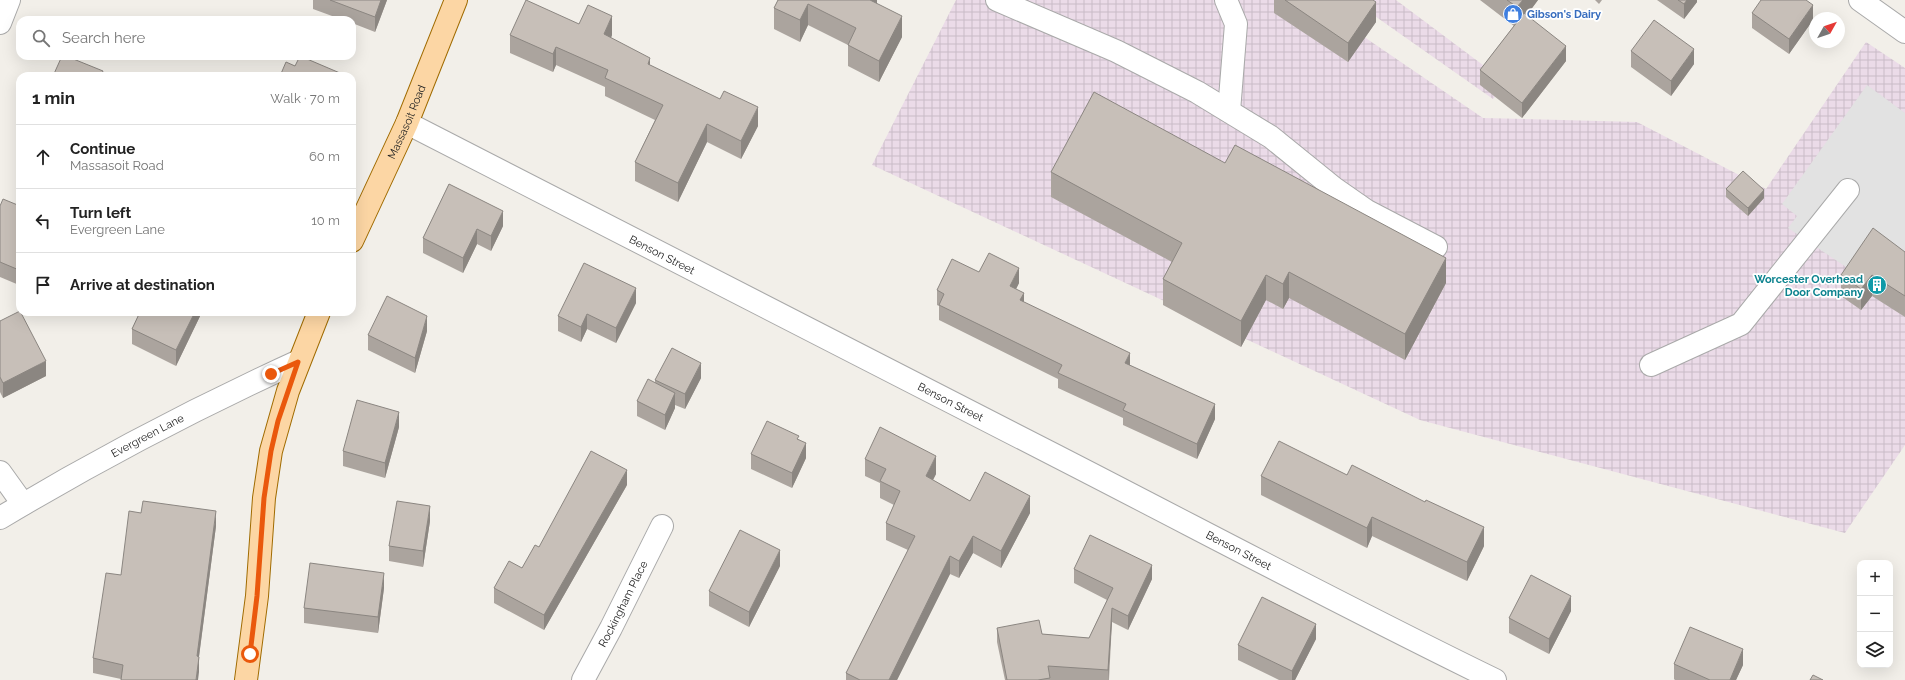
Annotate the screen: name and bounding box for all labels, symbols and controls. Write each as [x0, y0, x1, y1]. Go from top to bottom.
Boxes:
shop icon: Gibson's Dairy [1502, 3, 1524, 25]
place label: Gibson's Dairy [1527, 8, 1601, 21]
north arrow [1809, 12, 1845, 48]
search box [16, 16, 356, 60]
icon: search [30, 27, 52, 49]
text: Search here [62, 29, 145, 47]
street label: Massasoit Road [385, 83, 428, 161]
text: 1 min [32, 88, 75, 108]
text: Walk · 70 m [270, 91, 340, 106]
text: Continue [70, 140, 135, 158]
icon: ahead [32, 146, 54, 168]
text: 60 m [309, 149, 340, 164]
text: Massasoit Road [70, 158, 164, 173]
text: Turn left [70, 204, 131, 222]
icon: left [32, 210, 54, 232]
text: 10 m [311, 213, 340, 228]
text: Evergreen Lane [70, 222, 165, 237]
street label: Benson Street [627, 233, 697, 277]
place label: Worcester Overhead Door Company [1754, 273, 1863, 299]
icon: arrive [32, 274, 54, 296]
building icon: Worcester Overhead Door Company [1866, 274, 1888, 296]
text: Arrive at destination [70, 276, 215, 294]
route end [262, 365, 280, 383]
street label: Benson Street [916, 380, 986, 424]
street label: Evergreen Lane [109, 411, 186, 460]
street label: Benson Street [1204, 528, 1274, 573]
street label: Rockingham Place [596, 558, 650, 649]
map controls [1857, 560, 1893, 668]
button: + [1857, 560, 1893, 596]
button: − [1857, 596, 1893, 632]
button: layers [1857, 632, 1893, 668]
route start [241, 645, 259, 663]

